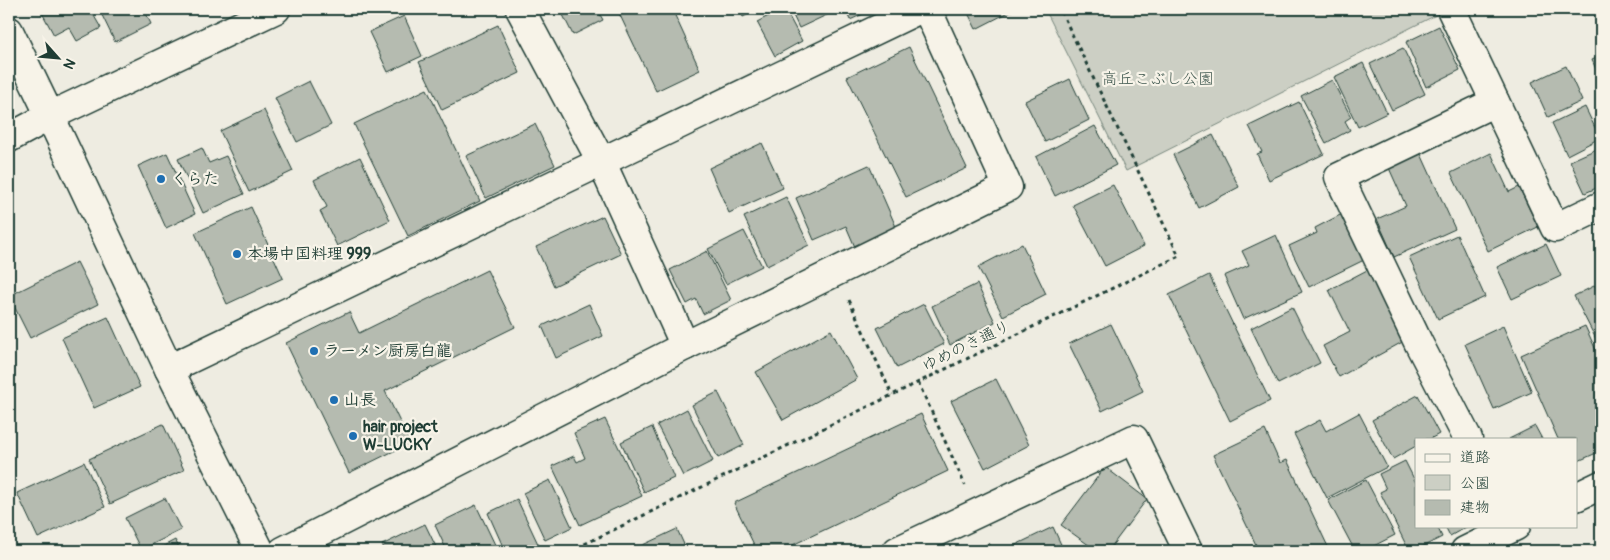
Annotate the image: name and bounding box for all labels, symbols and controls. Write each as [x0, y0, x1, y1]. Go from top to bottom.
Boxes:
north arrow [32, 32, 82, 82]
text: N [59, 56, 79, 72]
park label: 高丘こぶし公園 [1102, 69, 1214, 89]
place label: くらた [171, 169, 219, 189]
marker: くらた [155, 173, 167, 185]
place label: 本場中国料理 999 [247, 244, 371, 264]
marker: 本場中国料理 999 [231, 248, 243, 260]
street label: ゆめのき通り [918, 316, 1014, 376]
place label: ラーメン厨房白龍 [324, 341, 452, 361]
marker: ラーメン厨房白龍 [308, 345, 320, 357]
place label: 山長 [344, 390, 376, 410]
marker: 山長 [328, 394, 340, 406]
place label: hair project W-LUCKY [363, 417, 438, 455]
marker: hair project W-LUCKY [347, 430, 359, 442]
legend [1415, 438, 1578, 528]
text: 道路 [1460, 448, 1490, 467]
text: 公園 [1460, 474, 1490, 493]
text: 建物 [1460, 498, 1490, 517]

